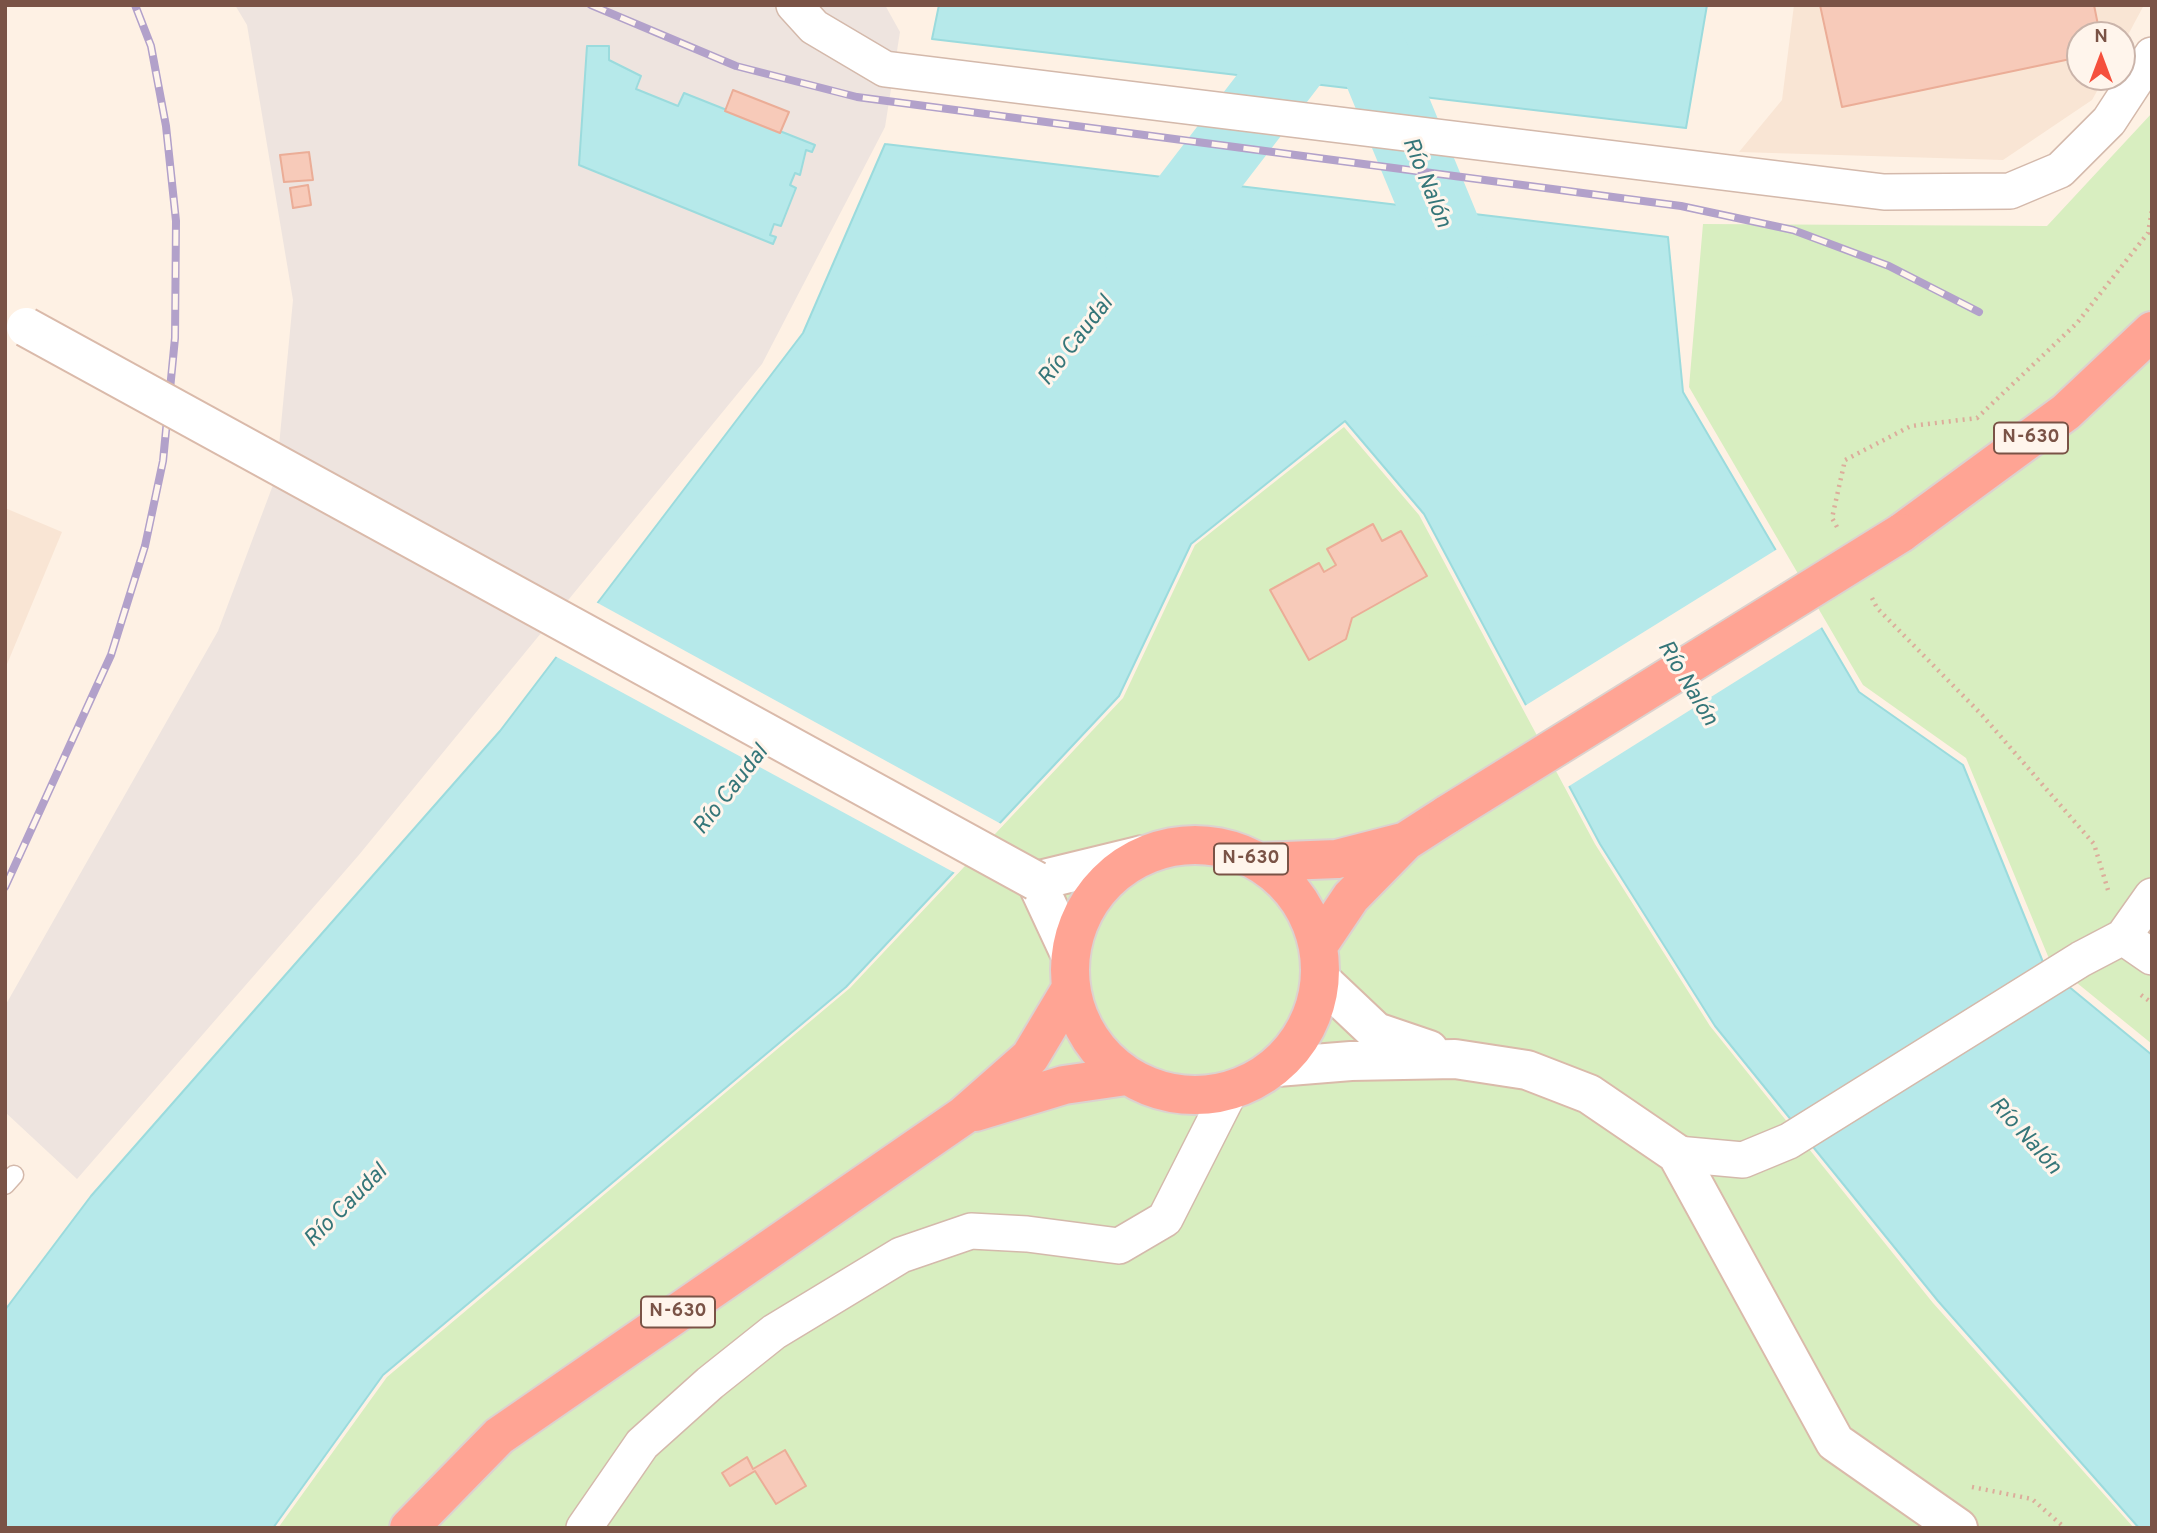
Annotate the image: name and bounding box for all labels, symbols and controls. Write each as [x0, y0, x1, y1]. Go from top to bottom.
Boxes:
north arrow [2066, 21, 2136, 91]
text: N [2094, 25, 2108, 49]
water label: Río Nalón [1394, 134, 1456, 232]
water label: Río Caudal [1033, 292, 1121, 392]
road number: N-630 [1994, 422, 2068, 453]
water label: Río Nalón [1650, 636, 1722, 732]
water label: Río Caudal [688, 741, 776, 841]
road number: N-630 [1214, 844, 1288, 874]
water label: Río Nalón [1982, 1092, 2066, 1182]
water label: Río Caudal [300, 1160, 394, 1254]
road number: N-630 [641, 1296, 715, 1328]

